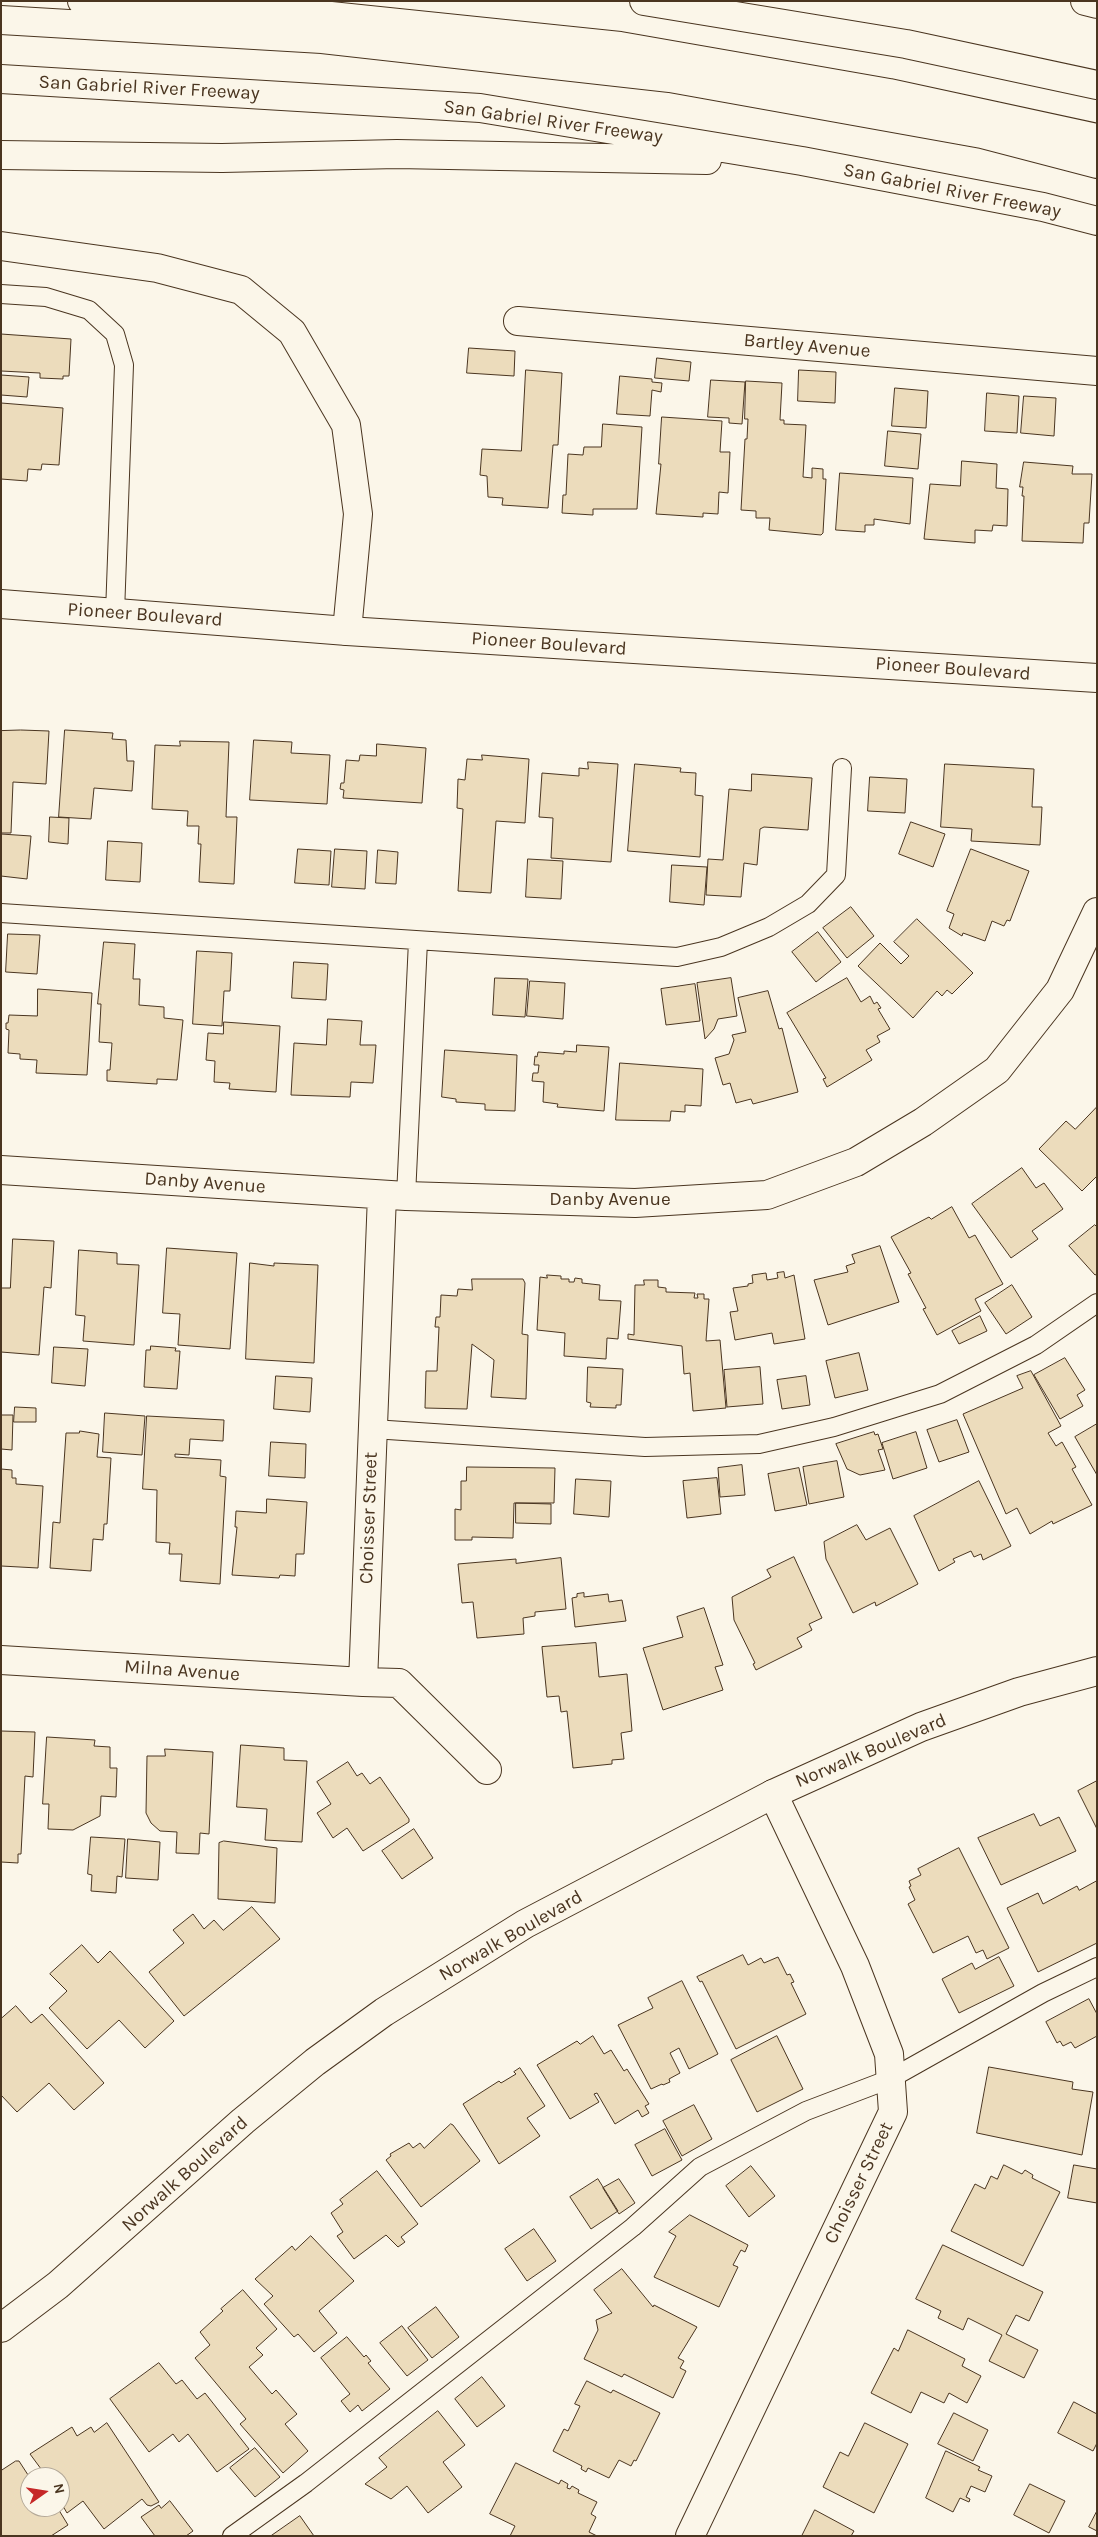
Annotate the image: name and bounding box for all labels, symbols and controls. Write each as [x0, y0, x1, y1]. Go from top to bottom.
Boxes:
street label: San Gabriel River Freeway [38, 71, 260, 105]
street label: San Gabriel River Freeway [442, 95, 664, 149]
street label: San Gabriel River Freeway [841, 159, 1063, 223]
street label: Bartley Avenue [743, 329, 871, 363]
street label: Pioneer Boulevard [66, 598, 224, 632]
street label: Pioneer Boulevard [470, 627, 628, 661]
street label: Pioneer Boulevard [874, 652, 1032, 686]
street label: Danby Avenue [144, 1167, 266, 1199]
street label: Danby Avenue [549, 1189, 671, 1211]
street label: Choisser Street [355, 1451, 383, 1585]
street label: Milna Avenue [123, 1656, 241, 1686]
street label: Norwalk Boulevard [792, 1709, 950, 1793]
street label: Norwalk Boulevard [435, 1886, 587, 1986]
street label: Norwalk Boulevard [117, 2111, 253, 2237]
street label: Choisser Street [820, 2118, 898, 2248]
north arrow [20, 2467, 70, 2517]
text: N [50, 2482, 69, 2496]

